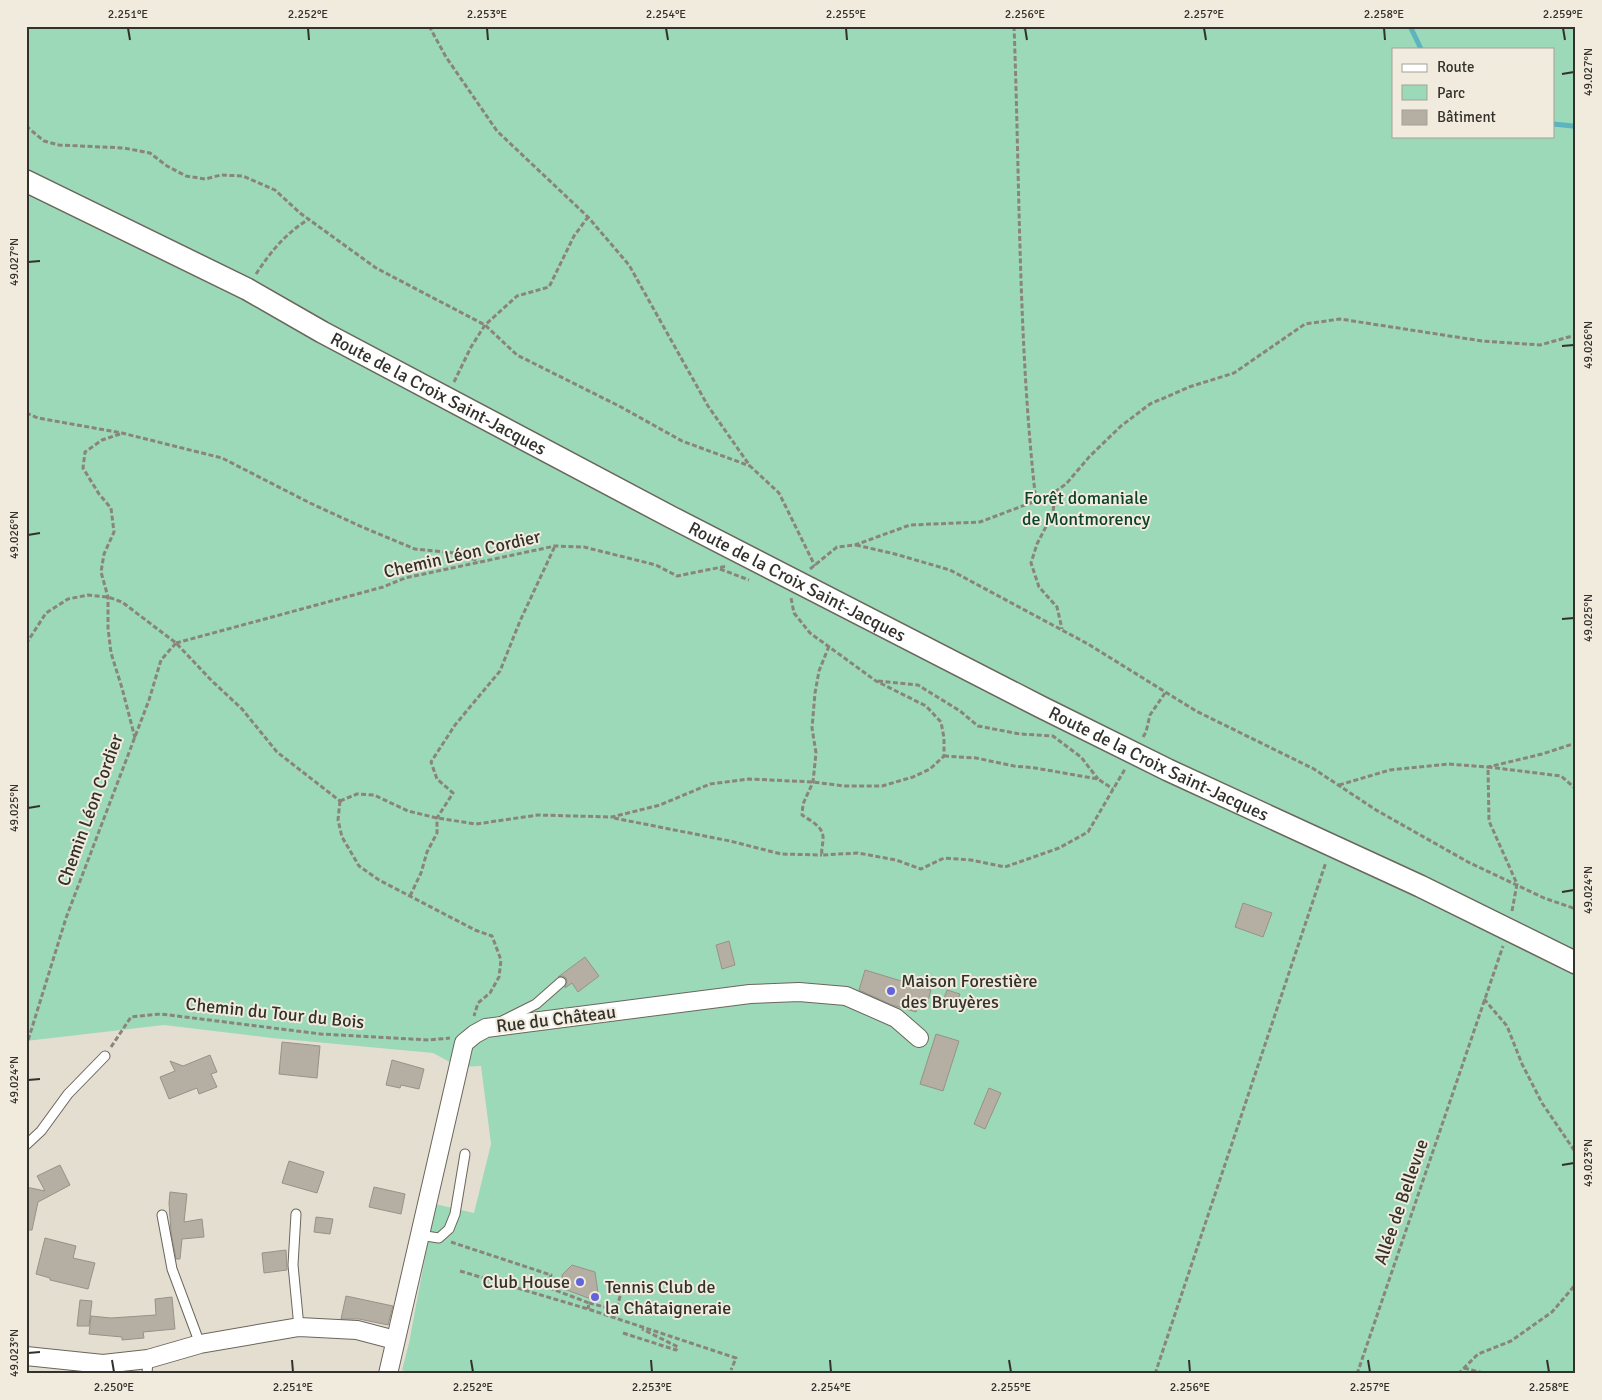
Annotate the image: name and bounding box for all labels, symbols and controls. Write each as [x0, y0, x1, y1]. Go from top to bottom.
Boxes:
text: 2.251°E [108, 7, 148, 22]
text: 2.252°E [288, 7, 328, 22]
text: 2.253°E [467, 7, 507, 22]
text: 2.254°E [646, 7, 686, 22]
text: 2.255°E [826, 7, 866, 22]
text: 2.256°E [1005, 7, 1045, 22]
text: 2.257°E [1184, 7, 1224, 22]
text: 2.258°E [1364, 7, 1404, 22]
text: 2.259°E [1543, 7, 1583, 22]
legend [1392, 48, 1554, 138]
text: 49.027°N [1581, 48, 1596, 96]
text: Route [1437, 58, 1474, 76]
text: Parc [1437, 84, 1465, 102]
text: Bâtiment [1437, 108, 1496, 126]
text: 49.027°N [7, 238, 22, 286]
text: 49.026°N [1581, 321, 1596, 369]
street label: Route de la Croix Saint-Jacques [327, 327, 550, 460]
park label: Forêt domaniale de Montmorency [1022, 487, 1151, 530]
text: 49.026°N [7, 511, 22, 559]
street label: Route de la Croix Saint-Jacques [685, 517, 909, 647]
street label: Chemin Léon Cordier [381, 525, 543, 583]
text: 49.025°N [1581, 594, 1596, 642]
street label: Route de la Croix Saint-Jacques [1045, 702, 1272, 826]
street label: Chemin Léon Cordier [52, 731, 128, 889]
text: 49.025°N [7, 784, 22, 832]
text: 49.024°N [1581, 866, 1596, 914]
place label: Maison Forestière des Bruyères [901, 970, 1038, 1013]
marker: Maison Forestière des Bruyères [885, 985, 897, 997]
street label: Chemin du Tour du Bois [185, 993, 366, 1033]
street label: Rue du Château [495, 1001, 617, 1037]
text: 49.024°N [7, 1056, 22, 1104]
street label: Allée de Bellevue [1369, 1136, 1433, 1268]
text: 49.023°N [1581, 1139, 1596, 1187]
place label: Club House [483, 1271, 570, 1293]
marker: Club House [574, 1276, 586, 1288]
place label: Tennis Club de la Châtaigneraie [605, 1276, 731, 1319]
marker: Tennis Club de la Châtaigneraie [589, 1291, 601, 1303]
text: 49.023°N [7, 1329, 22, 1377]
text: 2.250°E [94, 1380, 134, 1395]
text: 2.251°E [273, 1380, 313, 1395]
text: 2.252°E [453, 1380, 493, 1395]
text: 2.253°E [632, 1380, 672, 1395]
text: 2.254°E [811, 1380, 851, 1395]
text: 2.255°E [991, 1380, 1031, 1395]
text: 2.256°E [1170, 1380, 1210, 1395]
text: 2.257°E [1350, 1380, 1390, 1395]
text: 2.258°E [1529, 1380, 1569, 1395]

